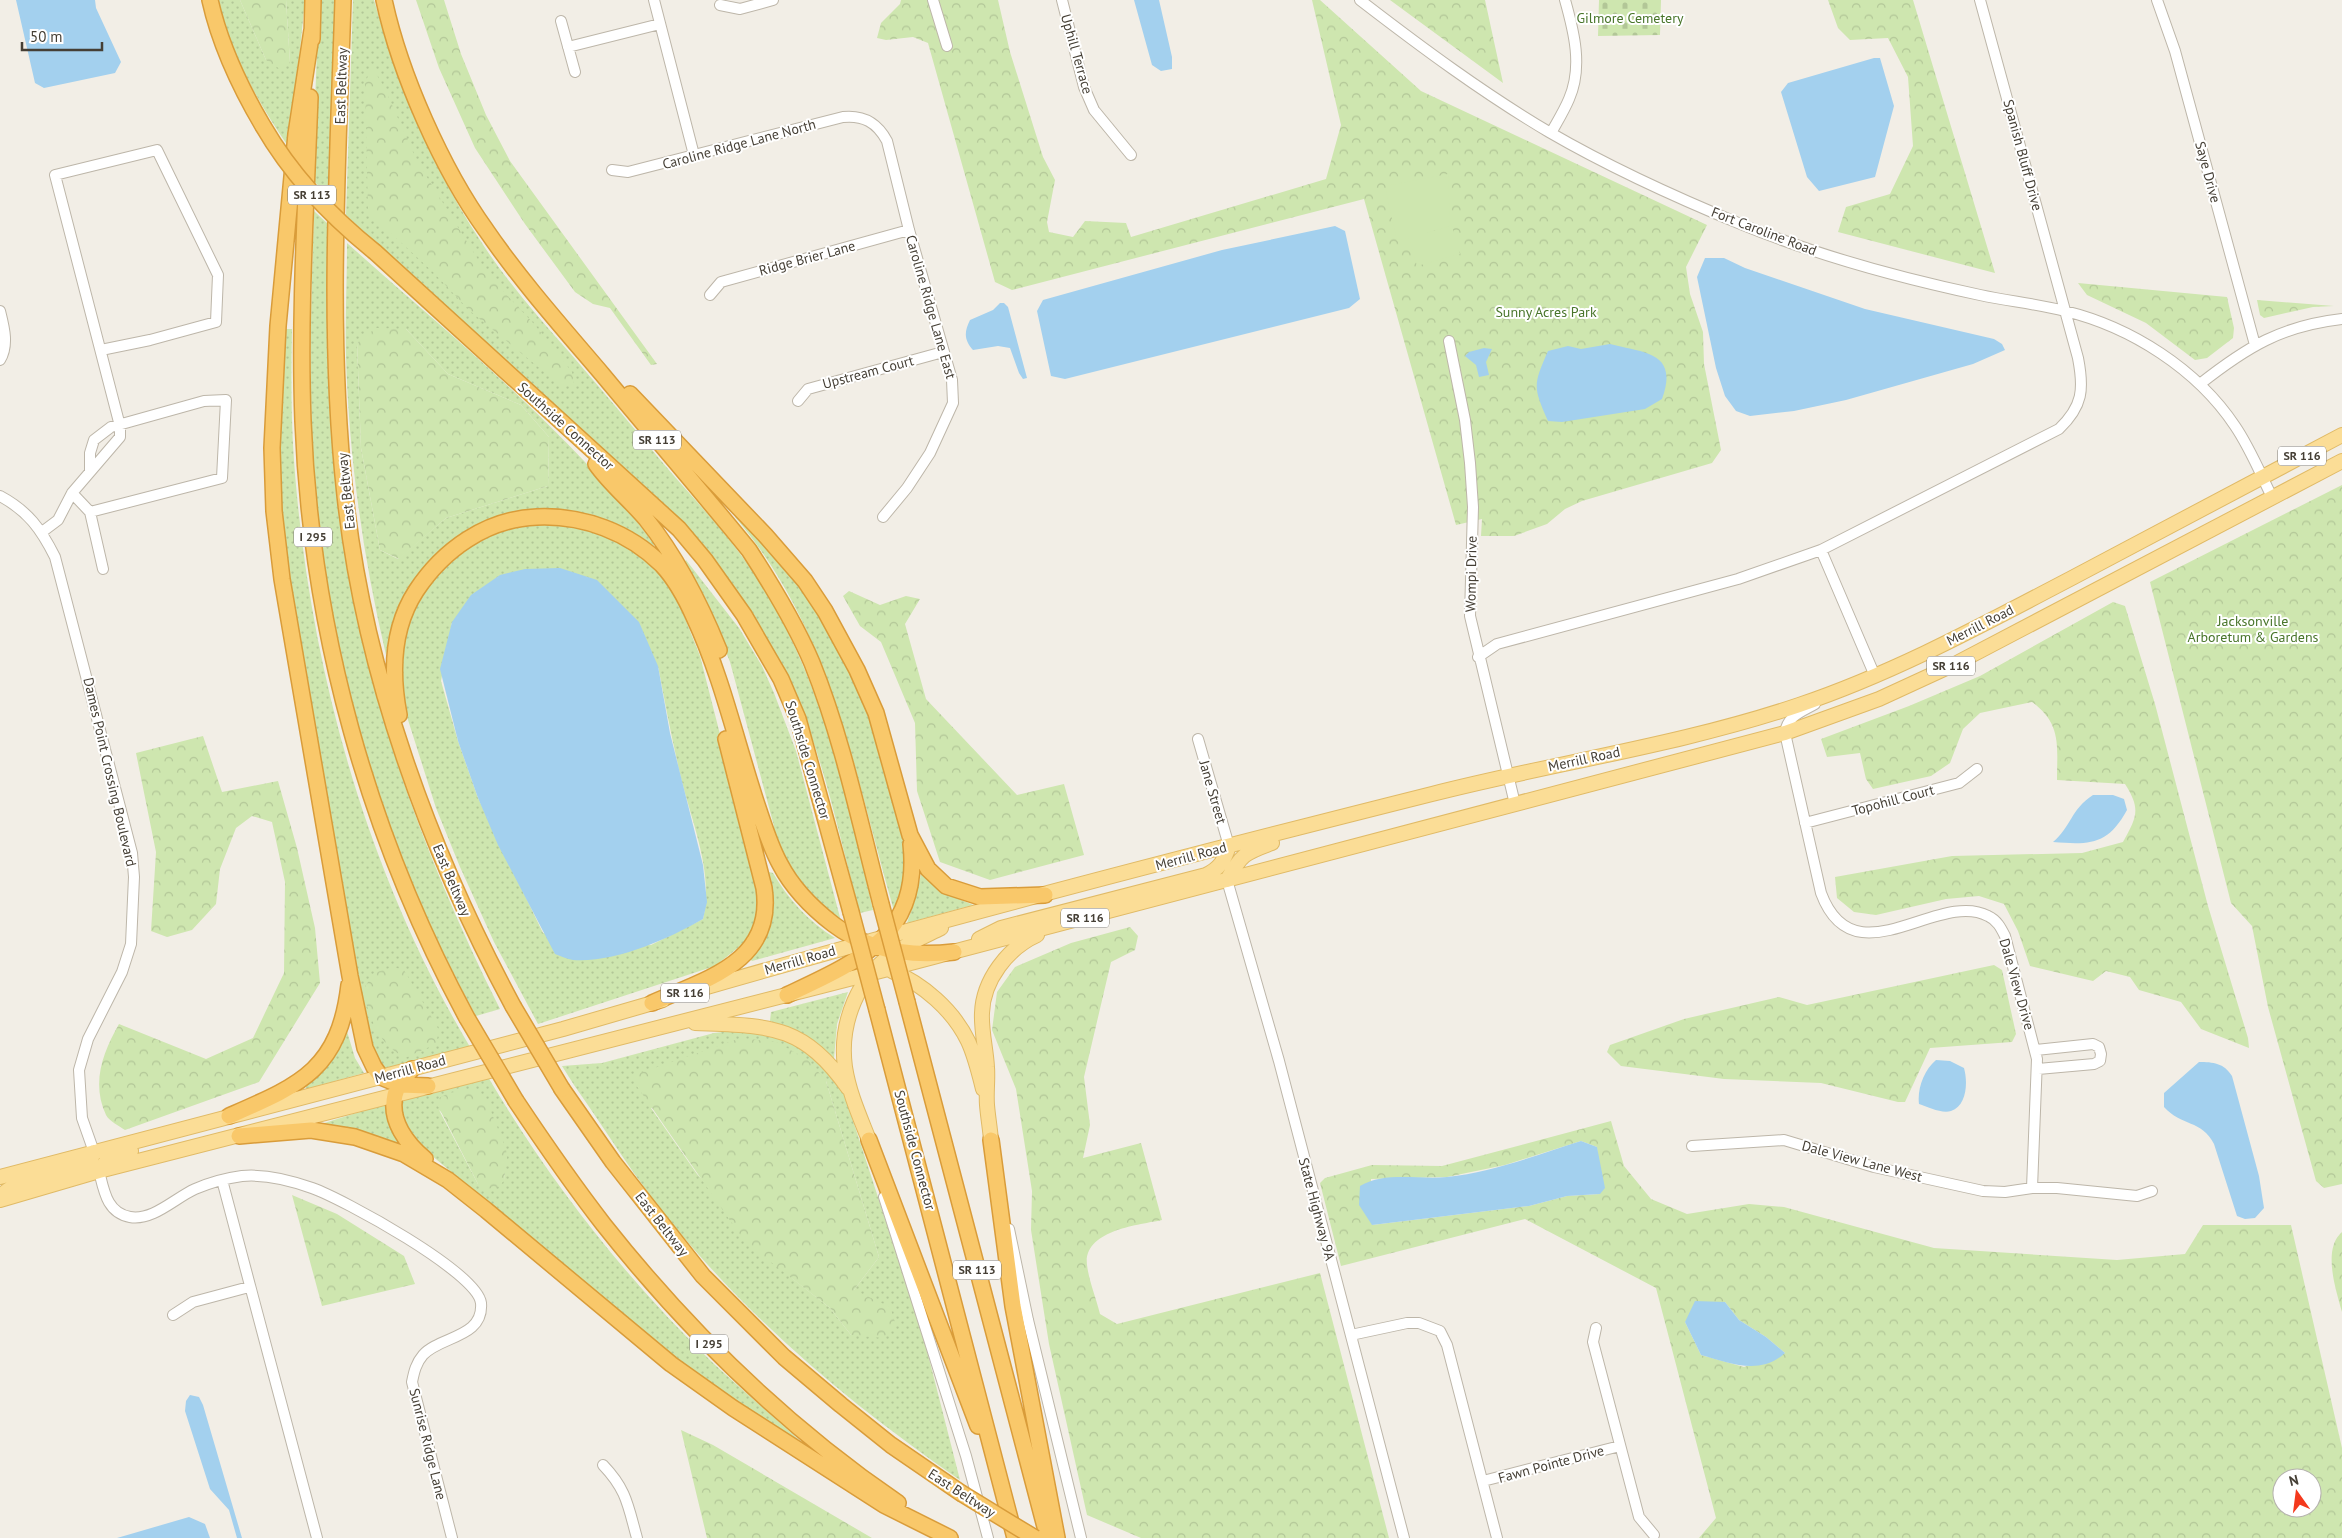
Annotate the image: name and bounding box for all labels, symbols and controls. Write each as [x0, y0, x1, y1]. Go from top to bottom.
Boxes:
park label: Gilmore Cemetery [1577, 9, 1684, 27]
street label: Uphill Terrace [1057, 12, 1097, 96]
scale bar [22, 20, 102, 52]
text: 50 m [30, 27, 63, 46]
street label: East Beltway [331, 47, 351, 125]
street label: Spanish Bluff Drive [1999, 97, 2047, 213]
street label: Caroline Ridge Lane North [660, 115, 818, 173]
street label: Saye Drive [2191, 139, 2225, 205]
road number: SR 113 [288, 186, 336, 204]
street label: Fort Caroline Road [1709, 203, 1819, 259]
street label: Caroline Ridge Lane East [902, 233, 960, 381]
street label: Ridge Brier Lane [757, 237, 857, 279]
park label: Sunny Acres Park [1495, 303, 1597, 321]
street label: Upstream Court [820, 351, 916, 393]
street label: Southside Connector [514, 378, 618, 474]
road number: SR 113 [633, 430, 681, 450]
road number: SR 116 [2278, 446, 2326, 466]
street label: East Beltway [333, 451, 359, 530]
road number: I 295 [294, 528, 332, 546]
street label: Wompi Drive [1461, 536, 1481, 612]
street label: Merrill Road [1943, 600, 2017, 650]
park label: Jacksonville Arboretum & Gardens [2188, 612, 2319, 646]
road number: SR 116 [1927, 656, 1975, 676]
street label: Dames Point Crossing Boulevard [79, 676, 141, 868]
street label: Southside Connector [781, 698, 835, 822]
street label: Merrill Road [1546, 743, 1622, 775]
street label: Jane Street [1195, 757, 1231, 826]
street label: Topohill Court [1850, 780, 1936, 820]
street label: Merrill Road [1153, 838, 1229, 874]
street label: East Beltway [429, 841, 475, 919]
road number: SR 116 [1061, 908, 1109, 928]
street label: Dale View Drive [1995, 936, 2039, 1032]
street label: Merrill Road [762, 941, 838, 979]
road number: SR 116 [661, 984, 709, 1002]
street label: Merrill Road [372, 1051, 448, 1087]
street label: Southside Connector [890, 1088, 940, 1212]
street label: Dale View Lane West [1800, 1136, 1924, 1186]
street label: State Highway 9A [1295, 1156, 1340, 1263]
street label: East Beltway [631, 1188, 693, 1260]
road number: SR 113 [953, 1260, 1001, 1280]
road number: I 295 [690, 1335, 728, 1354]
street label: Sunrise Ridge Lane [405, 1386, 451, 1502]
street label: Fawn Pointe Drive [1496, 1441, 1606, 1487]
street label: East Beltway [925, 1465, 999, 1522]
north arrow [2272, 1468, 2322, 1518]
text: N [2287, 1471, 2300, 1490]

